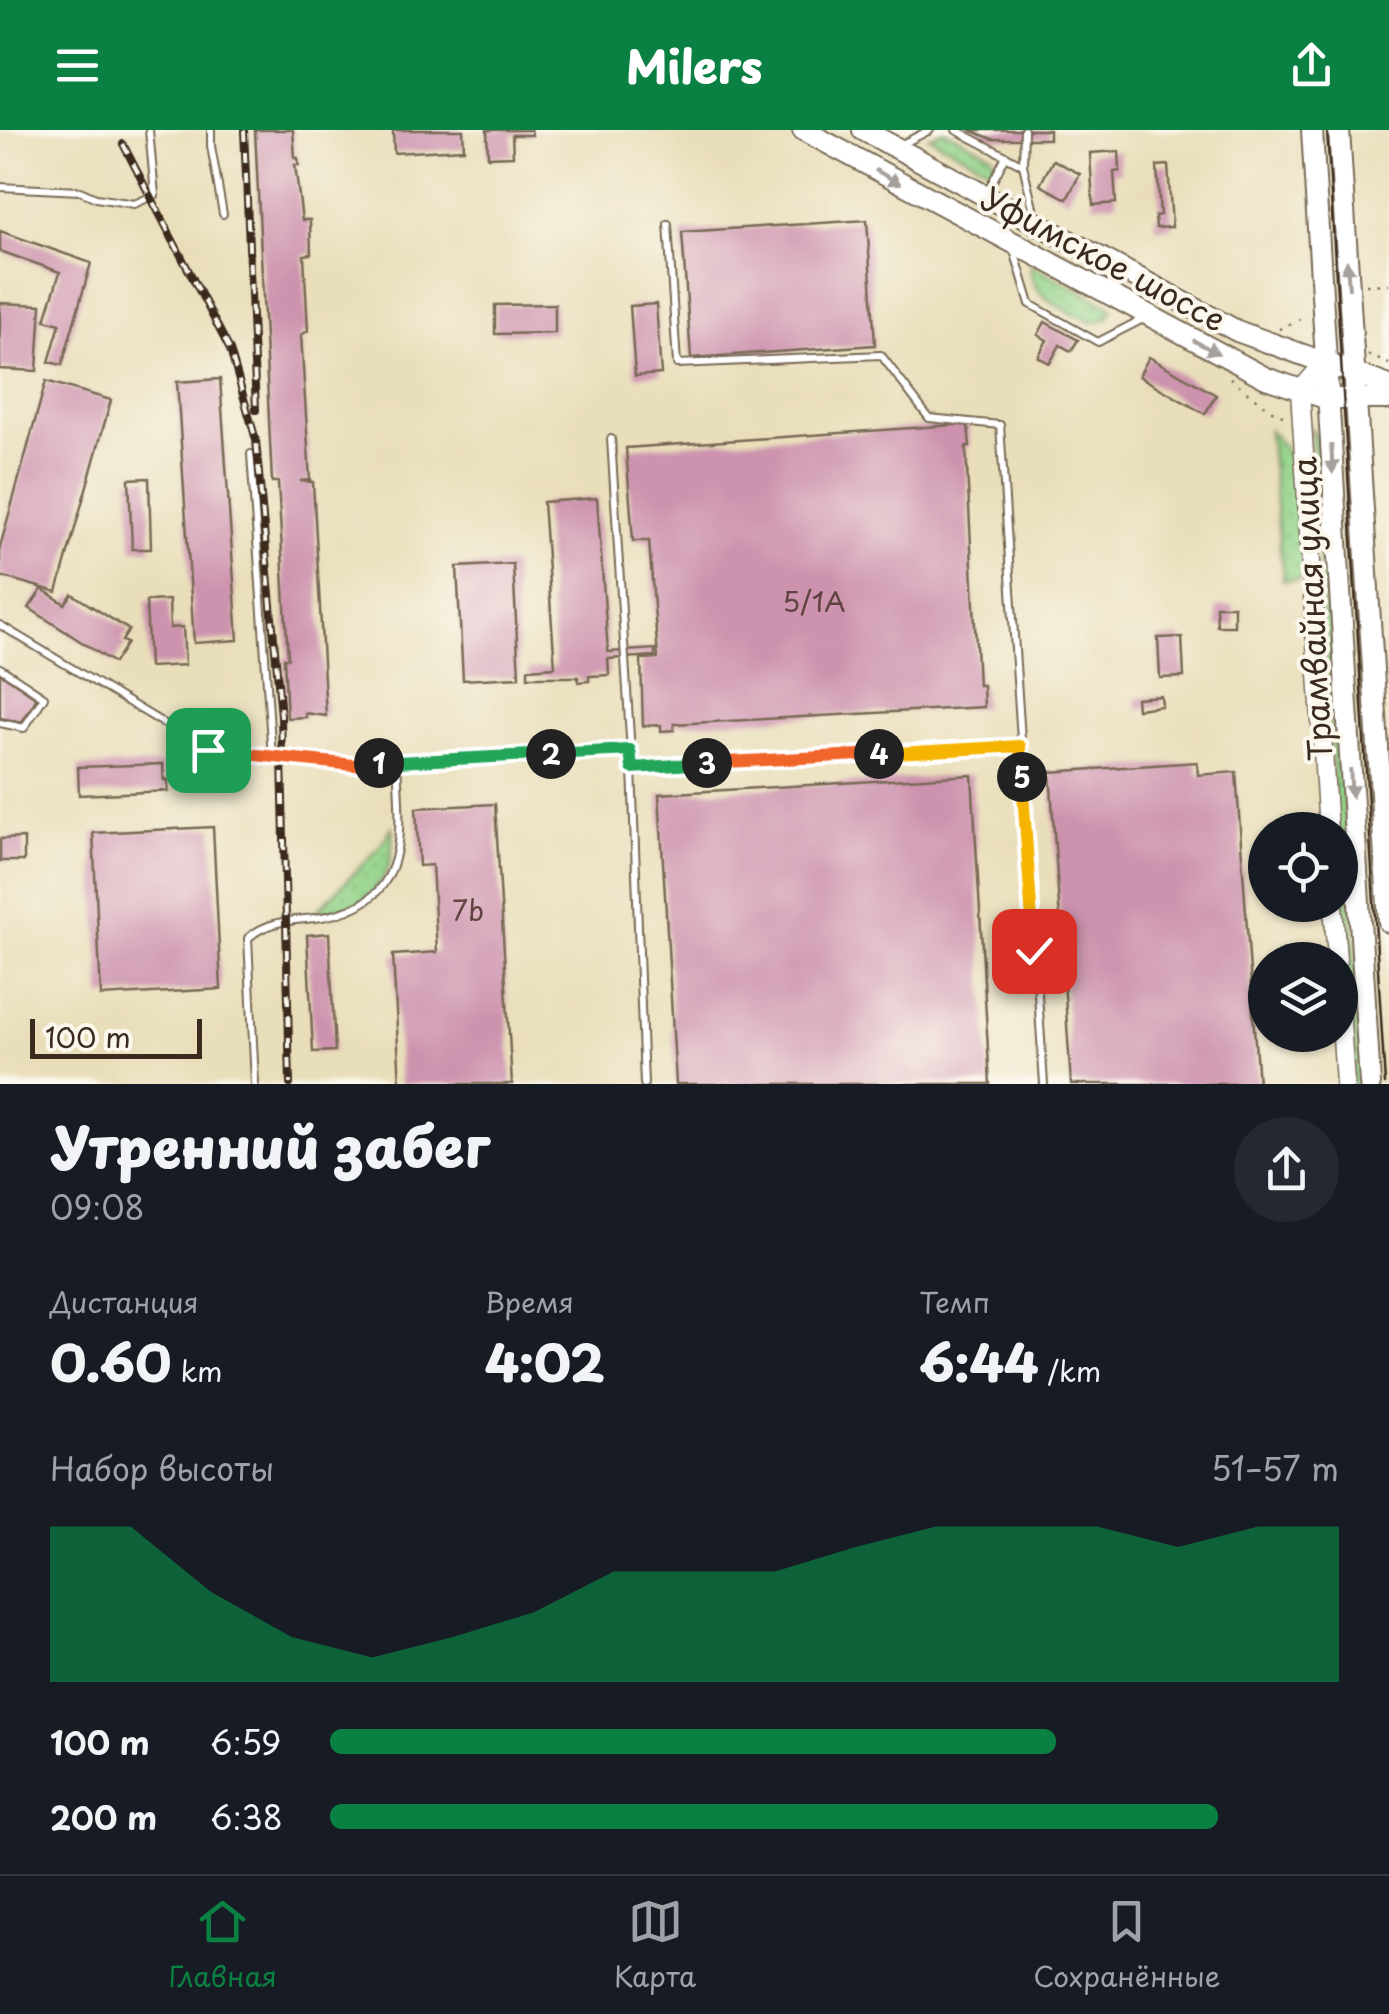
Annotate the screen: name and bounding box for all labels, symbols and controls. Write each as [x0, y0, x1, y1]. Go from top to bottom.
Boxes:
text: Milers [626, 31, 763, 99]
icon: menu [50, 38, 105, 93]
icon: share [1284, 38, 1339, 93]
one-way arrow [874, 168, 903, 185]
street label: Уфимское шоссе [973, 173, 1235, 343]
one-way arrow [1340, 259, 1356, 291]
one-way arrow [1191, 338, 1220, 355]
one-way arrow [1324, 443, 1340, 475]
street label: Трамвайная улица [1279, 456, 1343, 762]
house number: 5/1А [782, 579, 846, 622]
pin [166, 708, 251, 793]
icon: arrive [181, 723, 236, 778]
pin: 2 [526, 729, 576, 779]
pin: 4 [854, 729, 904, 779]
text: 2 [541, 732, 561, 775]
text: 4 [869, 732, 889, 775]
pin: 1 [354, 738, 404, 788]
pin: 3 [682, 738, 732, 788]
text: 1 [372, 741, 386, 784]
text: 3 [698, 741, 716, 784]
pin: 5 [997, 752, 1047, 802]
text: 5 [1013, 755, 1031, 798]
one-way arrow [1343, 768, 1359, 800]
map controls [1248, 812, 1358, 1052]
button: locate [1248, 812, 1358, 922]
house number: 7b [452, 888, 484, 931]
pin [992, 909, 1077, 994]
icon: check [1007, 924, 1062, 979]
button: layers [1248, 942, 1358, 1052]
scale bar [30, 1014, 202, 1058]
text: 100 m [45, 1015, 131, 1058]
text: Утренний забег [50, 1104, 490, 1187]
button: share [1234, 1117, 1339, 1222]
text: 09:08 [50, 1183, 145, 1231]
text: Дистанция [50, 1280, 199, 1323]
text: Время [485, 1280, 574, 1323]
text: Темп [919, 1280, 990, 1323]
text: 0.60 [50, 1323, 171, 1399]
text: 4:02 [485, 1323, 605, 1399]
text: 6:44 [919, 1323, 1038, 1399]
text: km [171, 1349, 223, 1392]
text: /km [1038, 1349, 1101, 1392]
text: Набор высоты [50, 1444, 274, 1492]
text: 51–57 m [1211, 1444, 1339, 1492]
text: 100 m [50, 1718, 150, 1766]
text: 6:59 [210, 1718, 282, 1766]
text: 200 m [50, 1793, 157, 1841]
text: 6:38 [210, 1793, 283, 1841]
tab: Главная [169, 1894, 277, 1997]
tab: Карта [614, 1894, 696, 1997]
tab: Сохранённые [1033, 1894, 1220, 1997]

